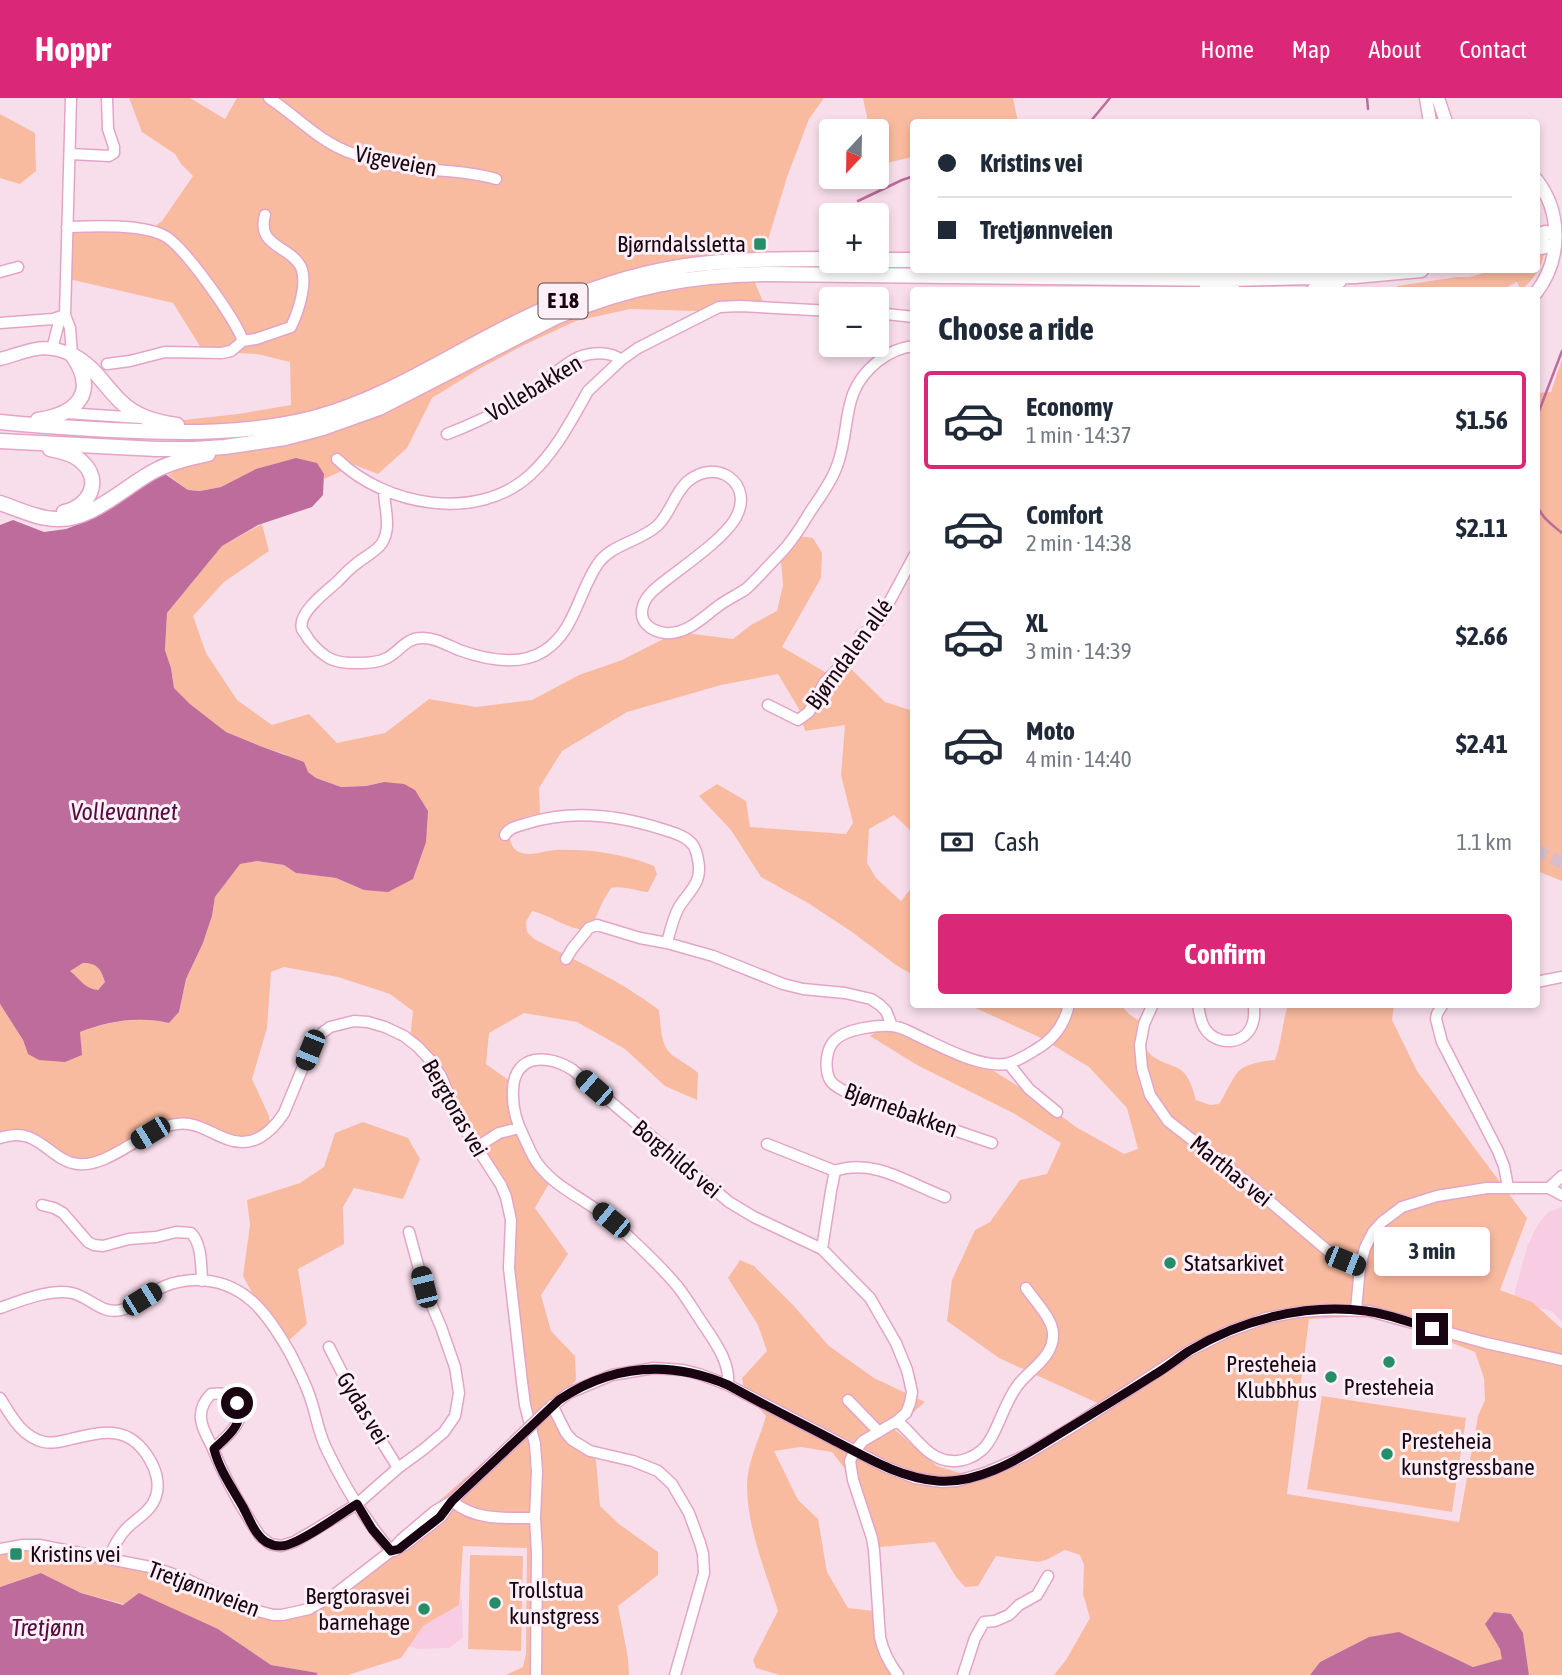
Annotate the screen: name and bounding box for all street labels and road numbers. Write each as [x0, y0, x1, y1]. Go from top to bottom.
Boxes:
street label: Vigeveien [353, 140, 439, 182]
road number: E 18 [538, 284, 588, 318]
street label: Vollebakken [482, 349, 586, 427]
street label: Bjørndalen allé [800, 594, 898, 714]
street label: Bergtoras vei [417, 1055, 493, 1161]
street label: Bjørnebakken [841, 1078, 961, 1142]
street label: Borghilds vei [628, 1115, 726, 1203]
street label: Marthas vei [1185, 1130, 1277, 1212]
street label: Gydas vei [331, 1367, 395, 1449]
street label: Tretjønnveien [144, 1556, 264, 1622]

